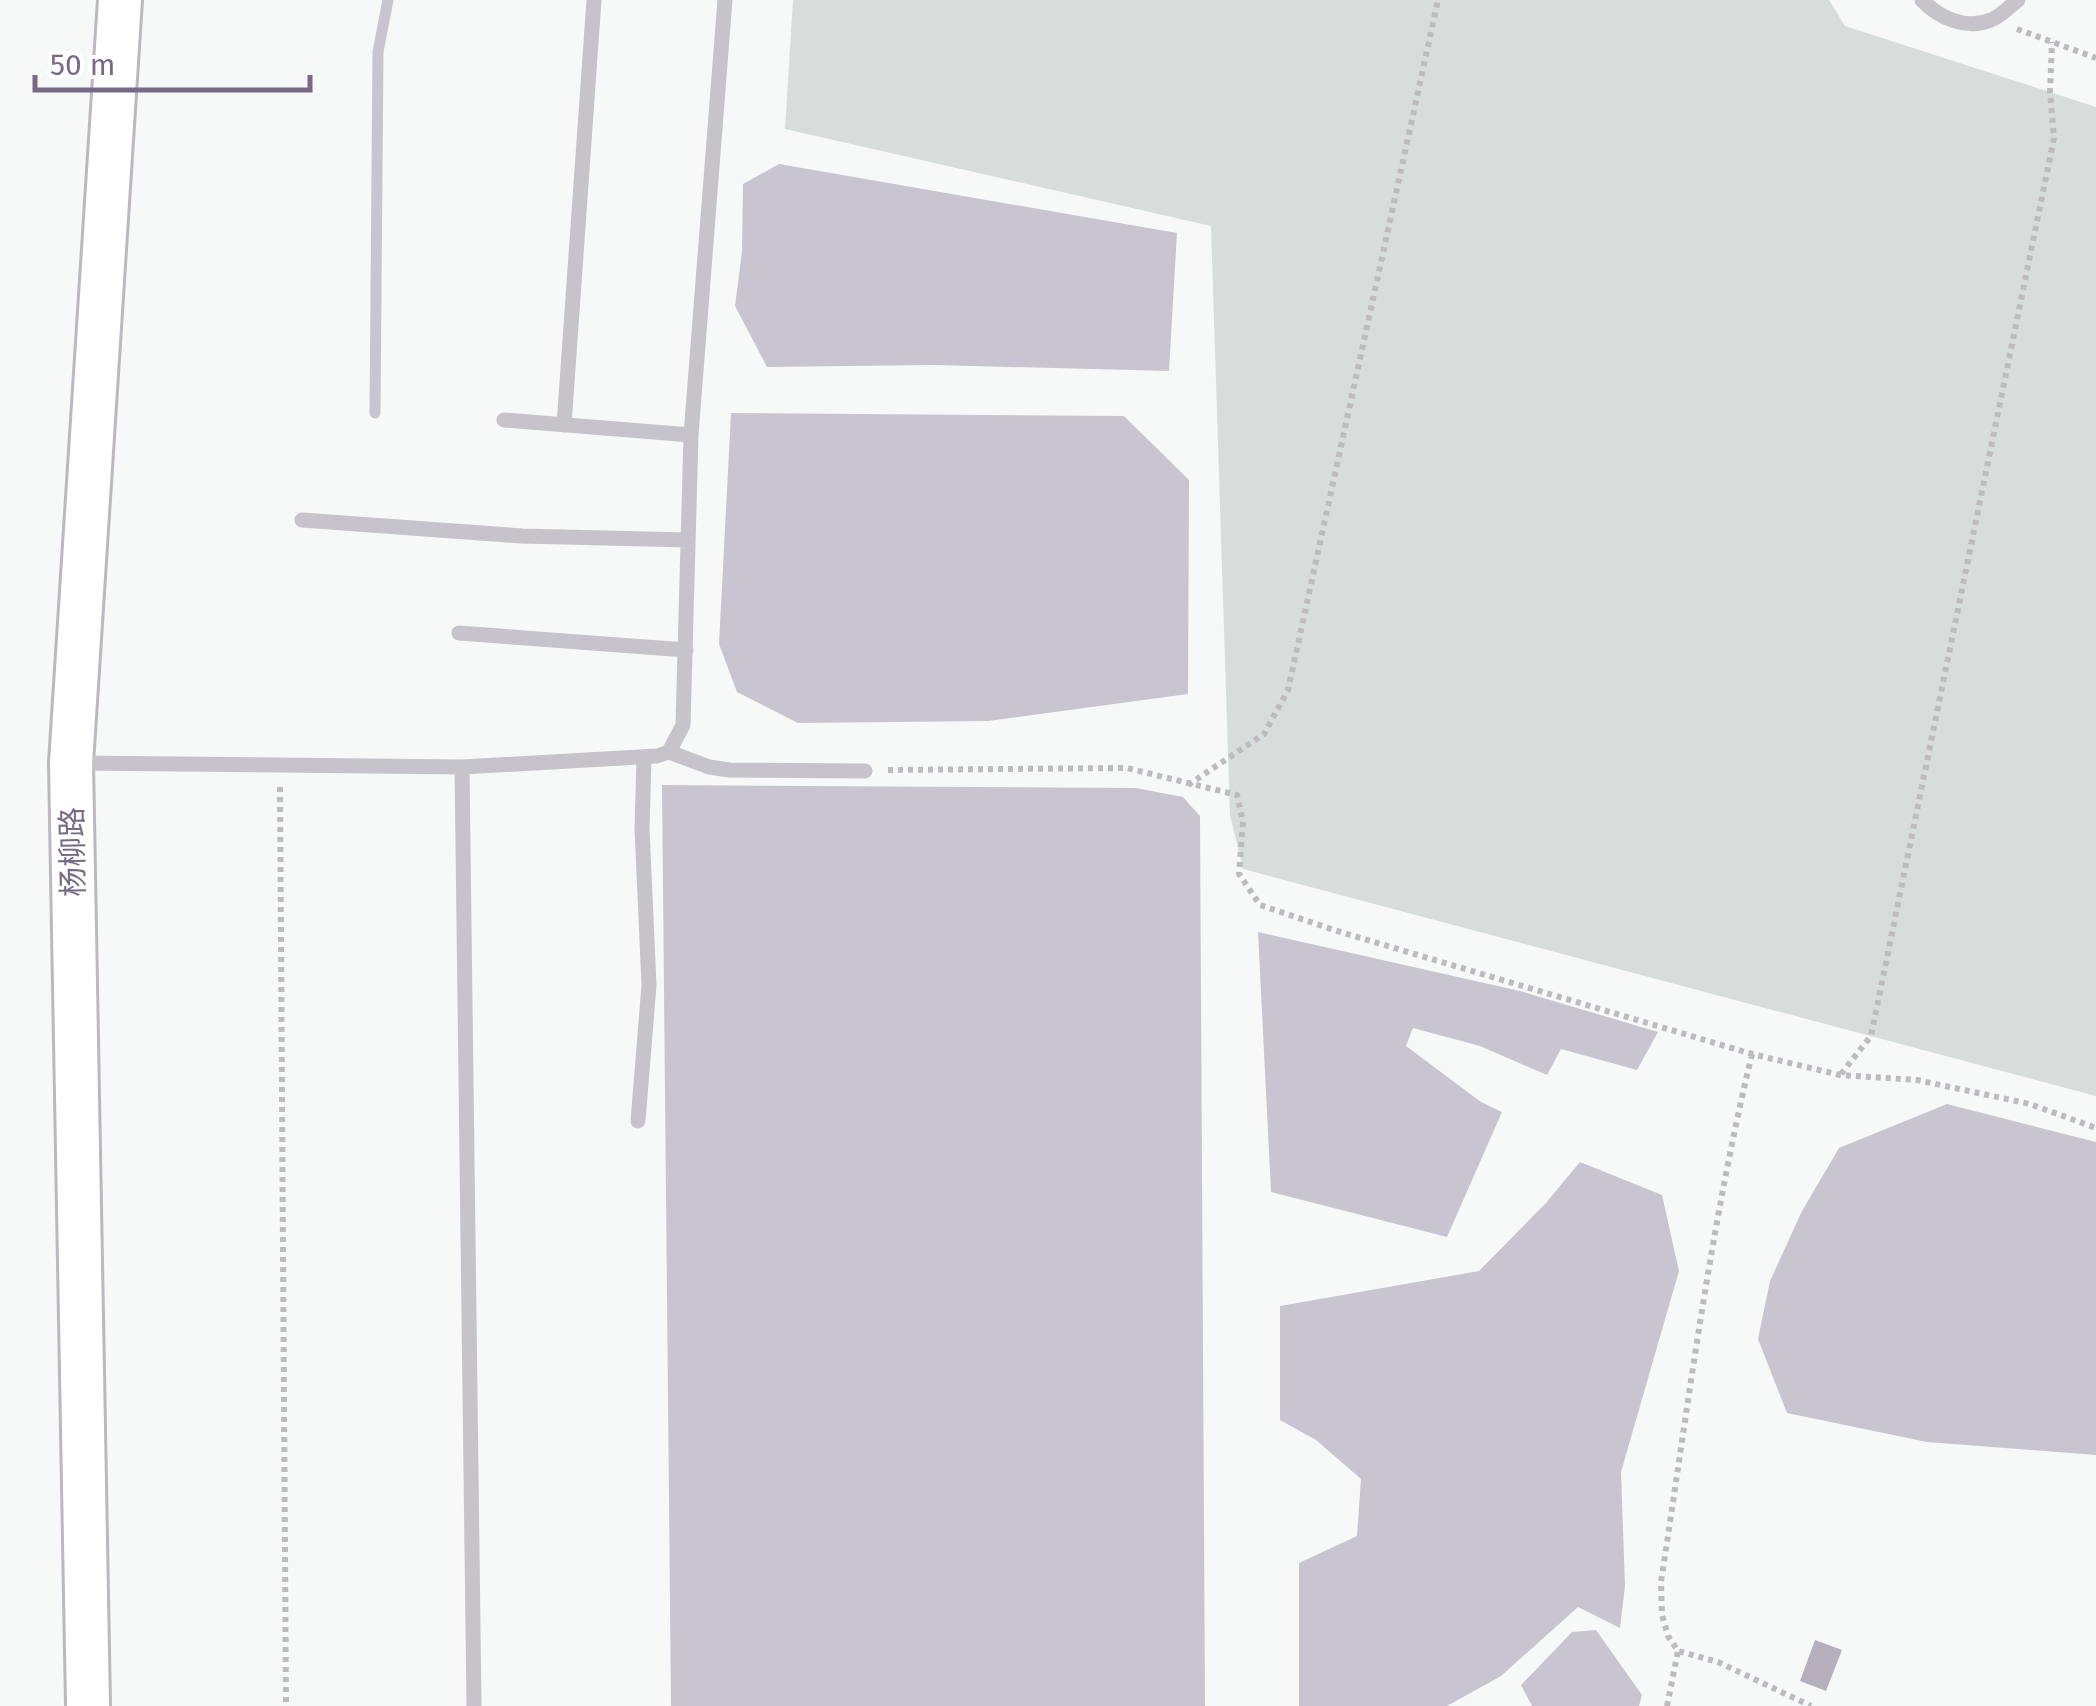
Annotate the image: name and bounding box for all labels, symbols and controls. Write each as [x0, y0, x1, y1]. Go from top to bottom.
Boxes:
scale bar [35, 30, 310, 92]
text: 50 m [50, 47, 115, 83]
street label: 杨柳路 [54, 807, 92, 897]

